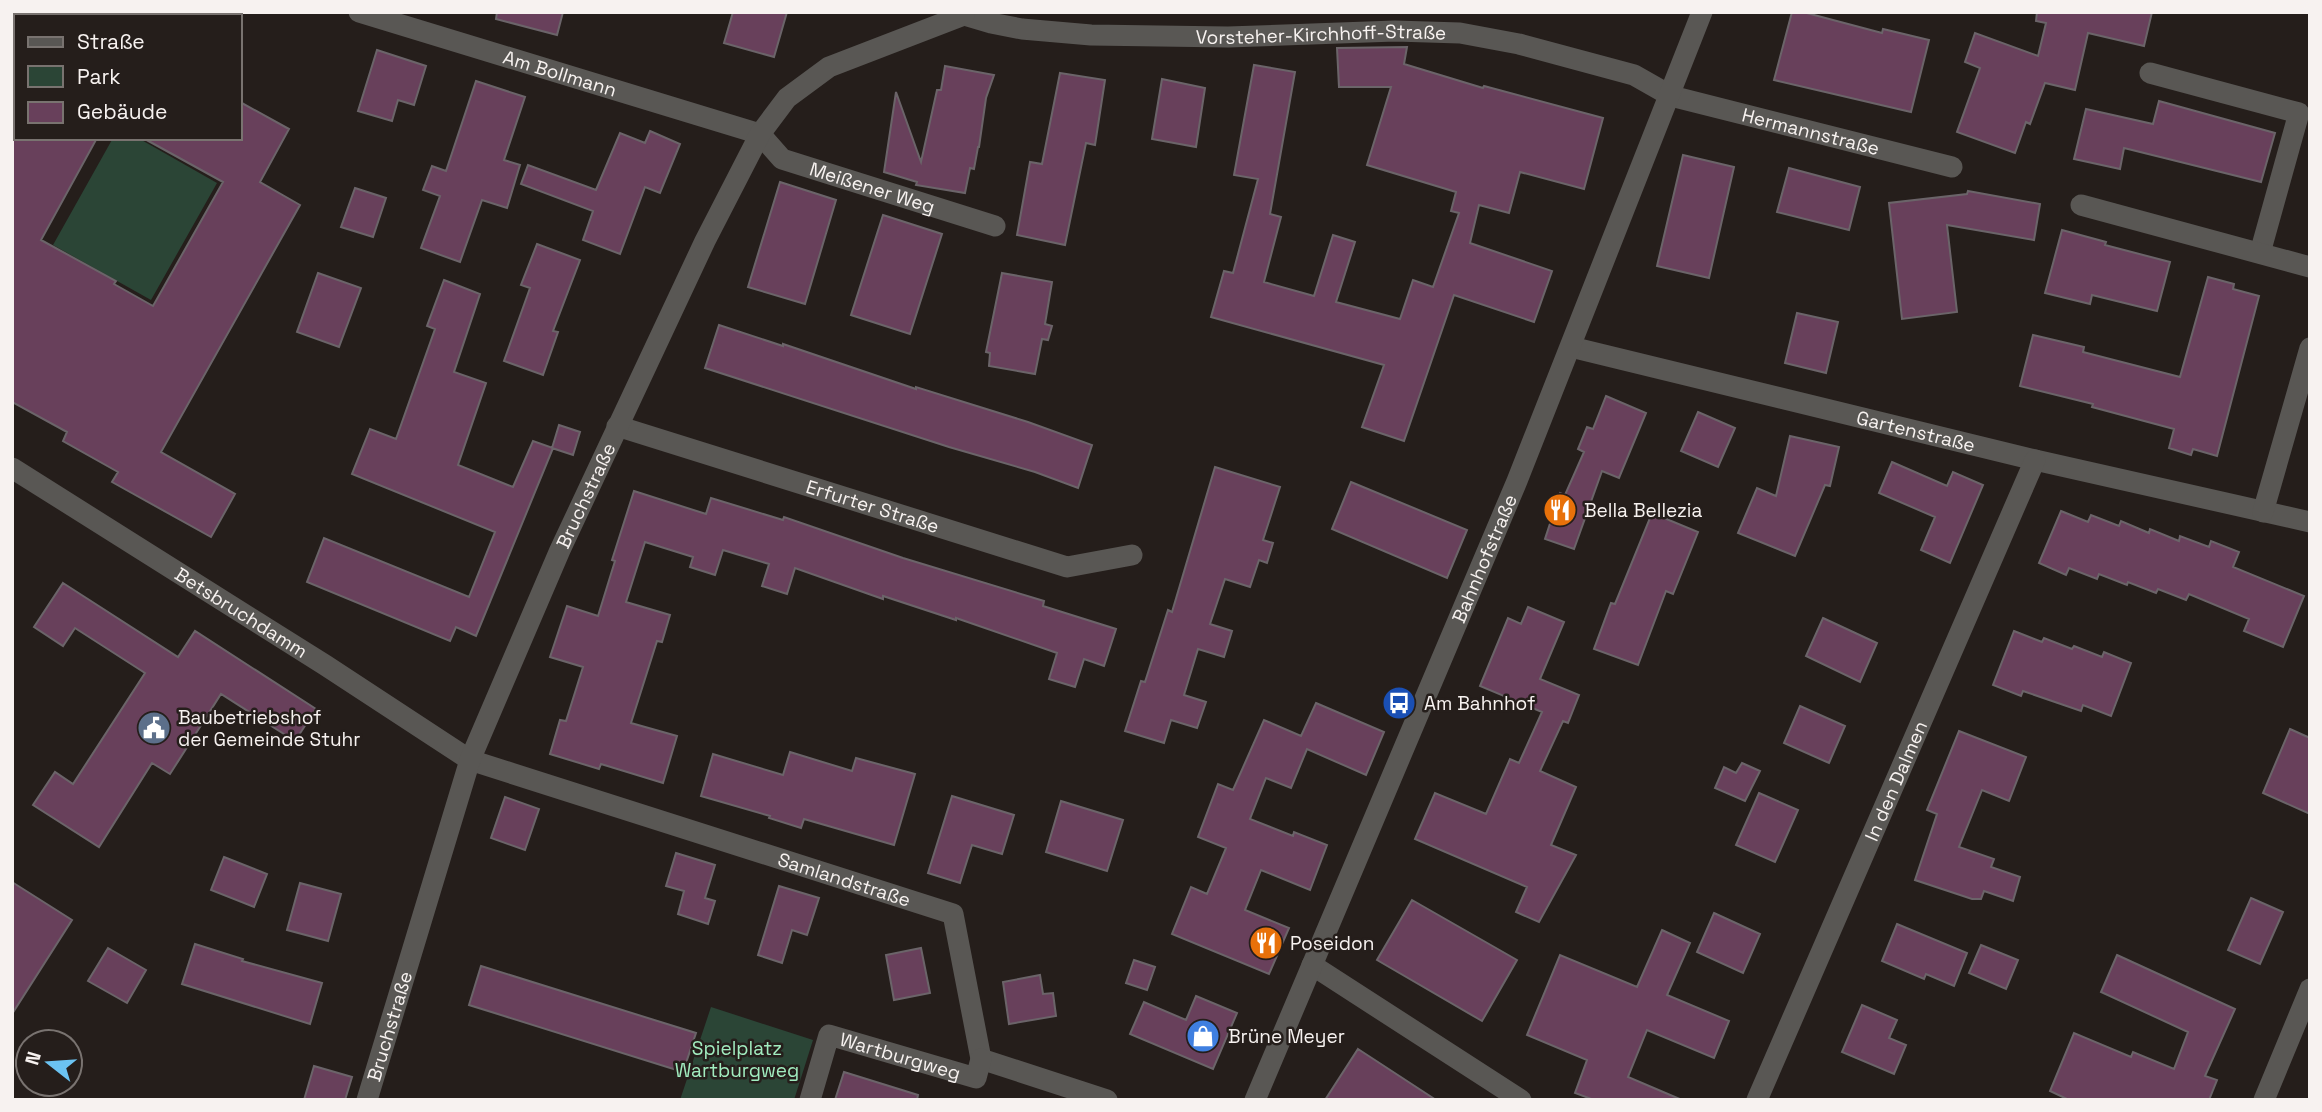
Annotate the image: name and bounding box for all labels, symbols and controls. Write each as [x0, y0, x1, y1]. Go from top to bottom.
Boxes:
legend [14, 14, 242, 140]
street label: Vorsteher-Kirchhoff-Straße [1195, 19, 1447, 50]
text: Straße [77, 28, 145, 55]
street label: Am Bollmann [500, 45, 620, 103]
text: Park [77, 63, 121, 90]
text: Gebäude [77, 98, 167, 125]
street label: Hermannstraße [1739, 102, 1882, 161]
street label: Meißener Weg [806, 156, 938, 219]
street label: Gartenstraße [1854, 405, 1978, 458]
street label: Bruchstraße [551, 439, 622, 553]
street label: Erfurter Straße [803, 474, 942, 539]
street label: Bahnhofstraße [1446, 490, 1523, 627]
restaurant icon: Bella Bellezia [1541, 491, 1579, 529]
place label: Bella Bellezia [1584, 498, 1703, 523]
street label: Betsbruchdamm [170, 562, 312, 664]
bus stop icon: Am Bahnhof [1380, 684, 1418, 722]
place label: Am Bahnhof [1424, 691, 1535, 716]
place label: Baubetriebshof der Gemeinde Stuhr [178, 705, 360, 752]
public building icon: Baubetriebshof der Gemeinde Stuhr [135, 709, 173, 747]
street label: In den Dalmen [1859, 717, 1933, 845]
street label: Samlandstraße [775, 847, 914, 913]
restaurant icon: Poseidon [1247, 924, 1285, 962]
place label: Poseidon [1290, 931, 1374, 956]
street label: Bruchstraße [361, 968, 418, 1085]
shop icon: Brüne Meyer [1184, 1017, 1222, 1055]
place label: Brüne Meyer [1228, 1024, 1345, 1049]
street label: Wartburgweg [837, 1027, 964, 1086]
north arrow [14, 1028, 84, 1098]
park label: Spielplatz Wartburgweg [675, 1036, 799, 1083]
text: N [19, 1048, 47, 1068]

